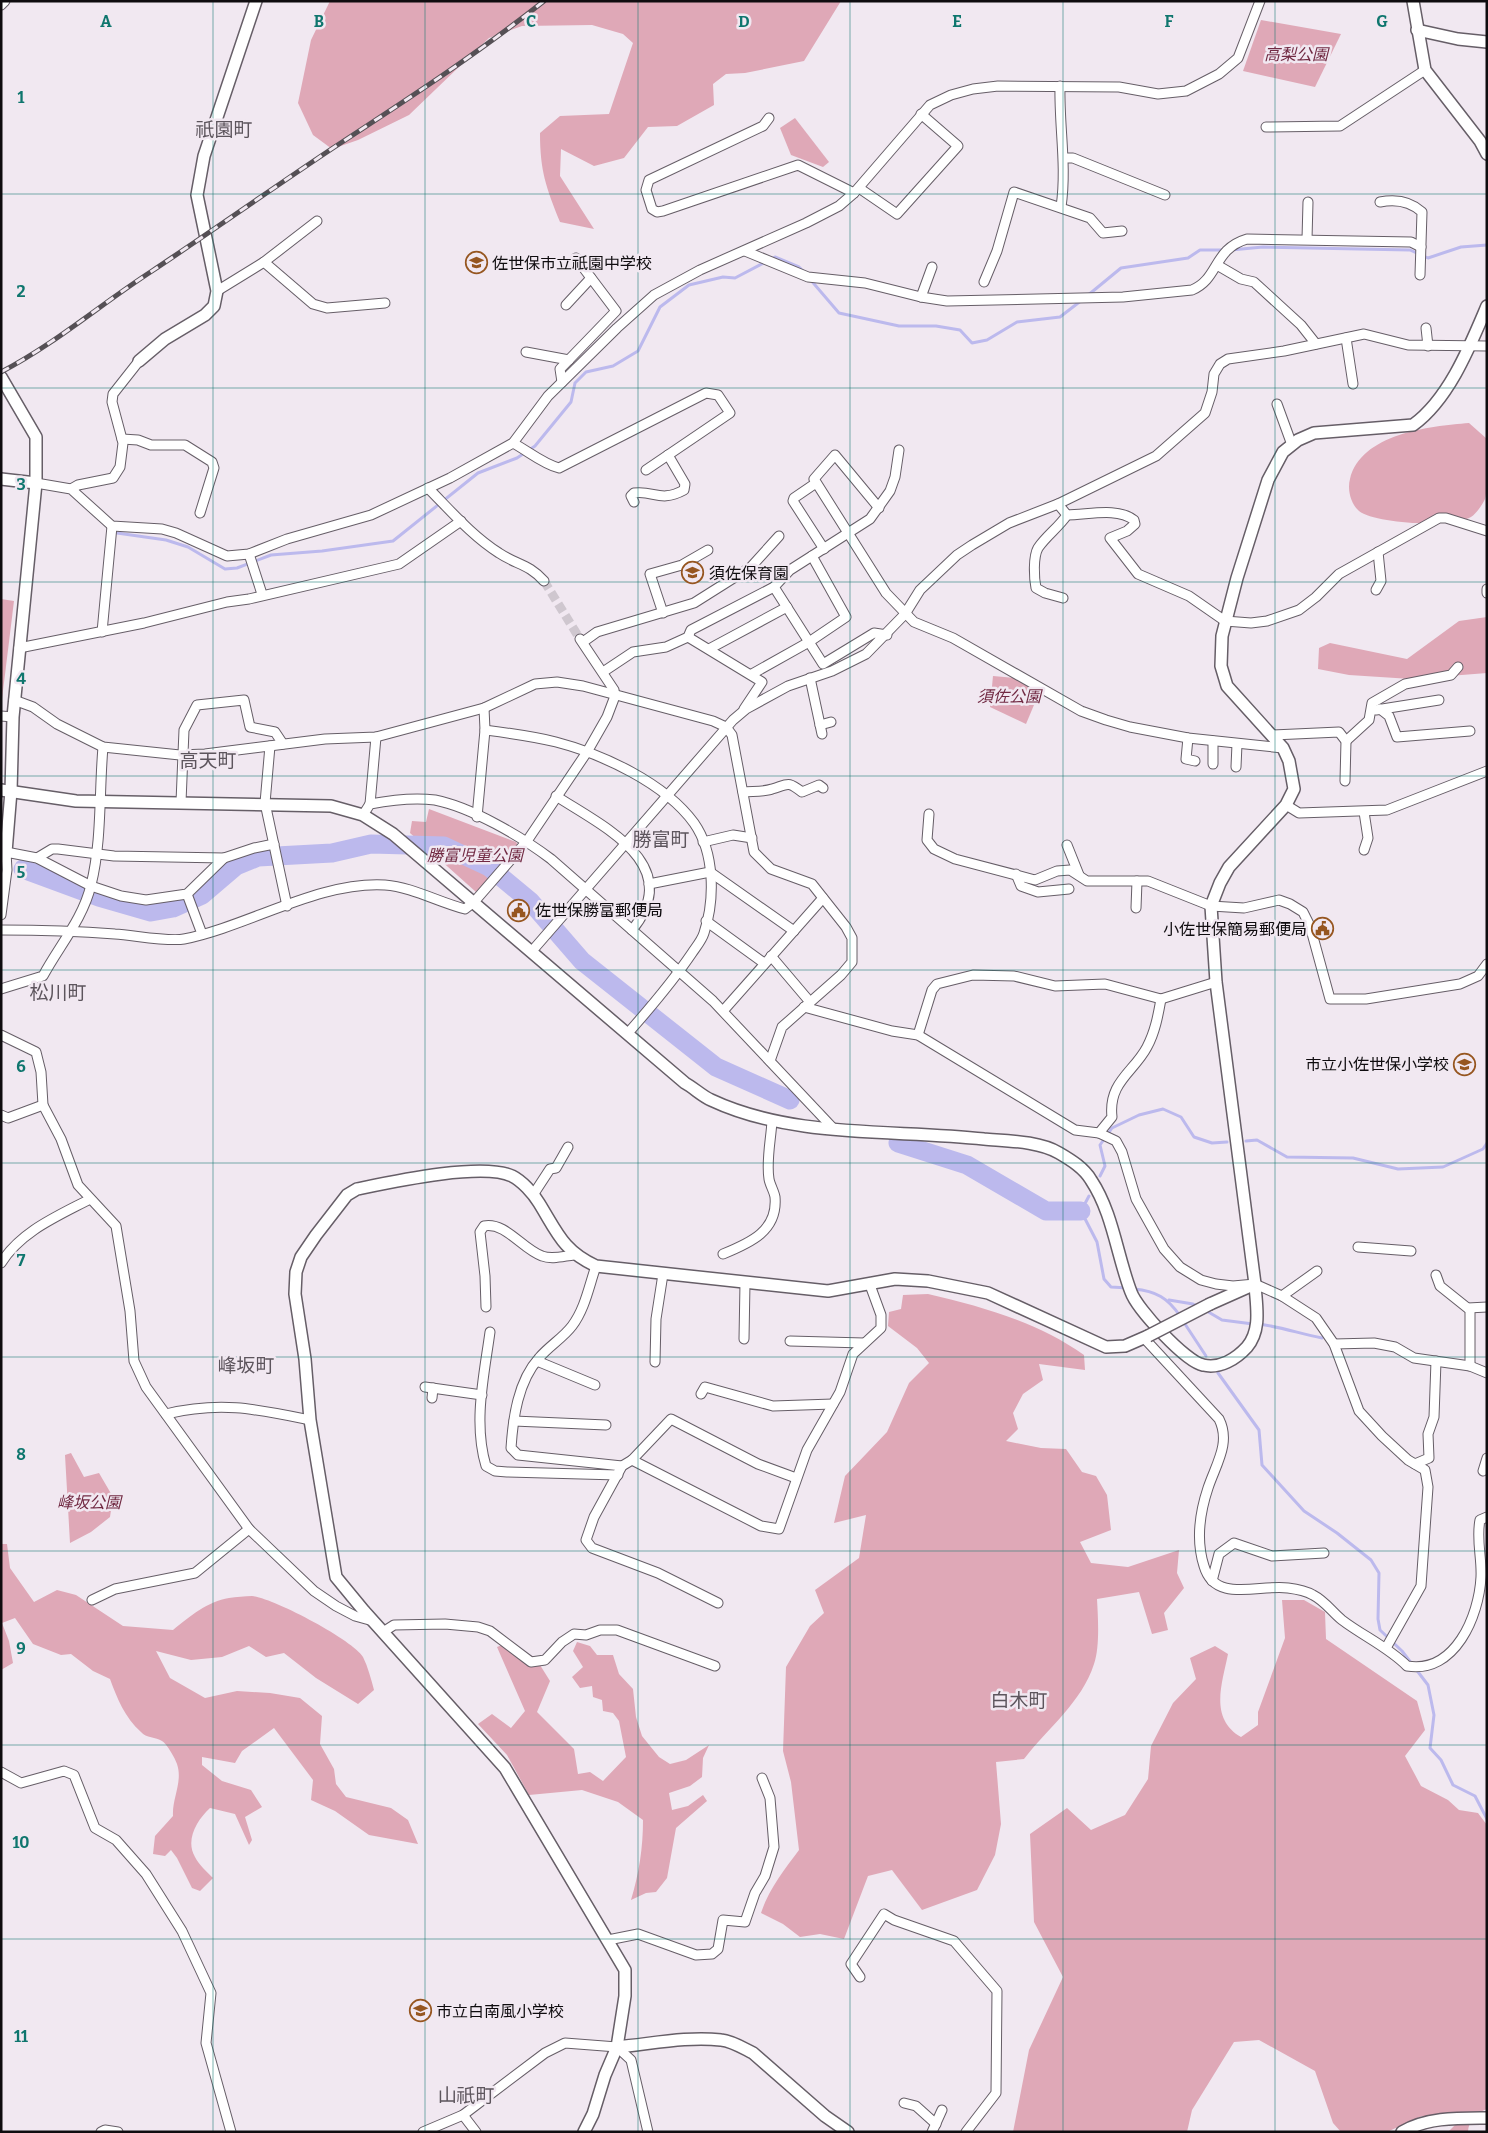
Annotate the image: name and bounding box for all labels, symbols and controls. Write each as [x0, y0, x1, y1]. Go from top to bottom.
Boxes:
text: A [100, 12, 112, 31]
text: B [314, 12, 324, 31]
text: C [526, 12, 536, 31]
text: D [738, 12, 750, 31]
text: E [952, 12, 962, 31]
text: F [1165, 12, 1174, 31]
text: G [1376, 12, 1388, 31]
park label: 高梨公園 [1264, 45, 1330, 64]
text: 1 [18, 88, 25, 107]
district label: 祇園町 [195, 118, 253, 141]
school or university icon: 佐世保市立祇園中学校 [464, 251, 488, 275]
place label: 佐世保市立祇園中学校 [492, 254, 652, 273]
text: 2 [16, 282, 26, 301]
text: 3 [16, 475, 26, 494]
school or university icon: 須佐保育園 [681, 561, 705, 585]
place label: 須佐保育園 [709, 564, 789, 583]
text: 4 [16, 669, 26, 688]
park label: 須佐公園 [977, 687, 1043, 706]
district label: 高天町 [179, 749, 237, 772]
district label: 勝富町 [632, 828, 690, 851]
park label: 勝富児童公園 [427, 846, 525, 865]
text: 5 [17, 863, 26, 882]
public building icon: 佐世保勝富郵便局 [507, 898, 531, 922]
place label: 佐世保勝富郵便局 [535, 901, 663, 920]
public building icon: 小佐世保簡易郵便局 [1311, 917, 1335, 941]
place label: 小佐世保簡易郵便局 [1163, 920, 1307, 939]
district label: 松川町 [29, 981, 87, 1004]
school or university icon: 市立小佐世保小学校 [1453, 1052, 1477, 1076]
place label: 市立小佐世保小学校 [1305, 1055, 1449, 1074]
text: 6 [16, 1057, 26, 1076]
text: 7 [17, 1251, 26, 1270]
district label: 峰坂町 [217, 1354, 275, 1377]
text: 8 [16, 1445, 26, 1464]
park label: 峰坂公園 [57, 1493, 123, 1512]
text: 9 [16, 1639, 26, 1658]
district label: 白木町 [990, 1689, 1048, 1712]
text: 10 [12, 1833, 30, 1852]
school or university icon: 市立白南風小学校 [408, 1999, 432, 2023]
place label: 市立白南風小学校 [436, 2002, 564, 2021]
text: 11 [14, 2027, 28, 2046]
district label: 山祇町 [437, 2084, 495, 2107]

